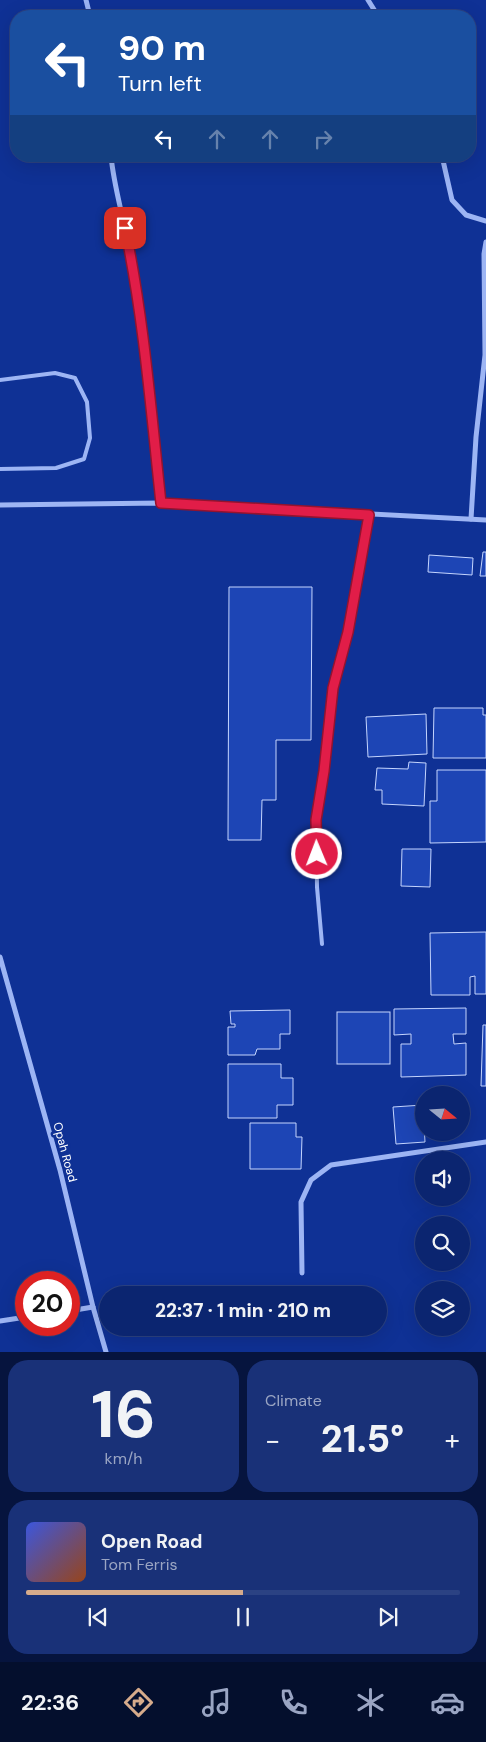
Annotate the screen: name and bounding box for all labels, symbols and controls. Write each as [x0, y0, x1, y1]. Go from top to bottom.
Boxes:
text: 90 m [118, 25, 206, 71]
icon: left [35, 30, 100, 95]
text: Turn left [118, 69, 202, 98]
icon: left [150, 125, 178, 153]
icon: ahead [203, 125, 231, 153]
icon: ahead [256, 125, 284, 153]
icon: right [309, 125, 337, 153]
pin [104, 207, 146, 249]
icon: arrive [111, 214, 139, 242]
position arrow [290, 827, 342, 879]
north arrow [415, 1086, 470, 1141]
map controls [415, 1086, 470, 1336]
street label: Opah Road [49, 1120, 81, 1184]
button: sound [415, 1151, 470, 1206]
button: search [415, 1216, 470, 1271]
speed limit sign: 20 [15, 1271, 80, 1336]
button: layers [415, 1281, 470, 1336]
text: 22:37 · 1 min · 210 m [155, 1298, 331, 1323]
text: 16 [91, 1373, 156, 1457]
text: Climate [265, 1390, 322, 1411]
text: 21.5° [321, 1414, 404, 1464]
text: − [265, 1422, 280, 1459]
text: + [445, 1422, 460, 1459]
text: km/h [105, 1448, 142, 1469]
text: Open Road [101, 1529, 203, 1554]
text: Tom Ferris [101, 1554, 178, 1575]
icon: previous [84, 1603, 112, 1631]
icon: pause [229, 1603, 257, 1631]
icon: next [374, 1603, 402, 1631]
icon: directions [121, 1685, 156, 1720]
icon: music [199, 1685, 234, 1720]
icon: phone [276, 1685, 311, 1720]
icon: climate [353, 1685, 388, 1720]
icon: car [430, 1685, 465, 1720]
text: 22:36 [21, 1688, 79, 1717]

